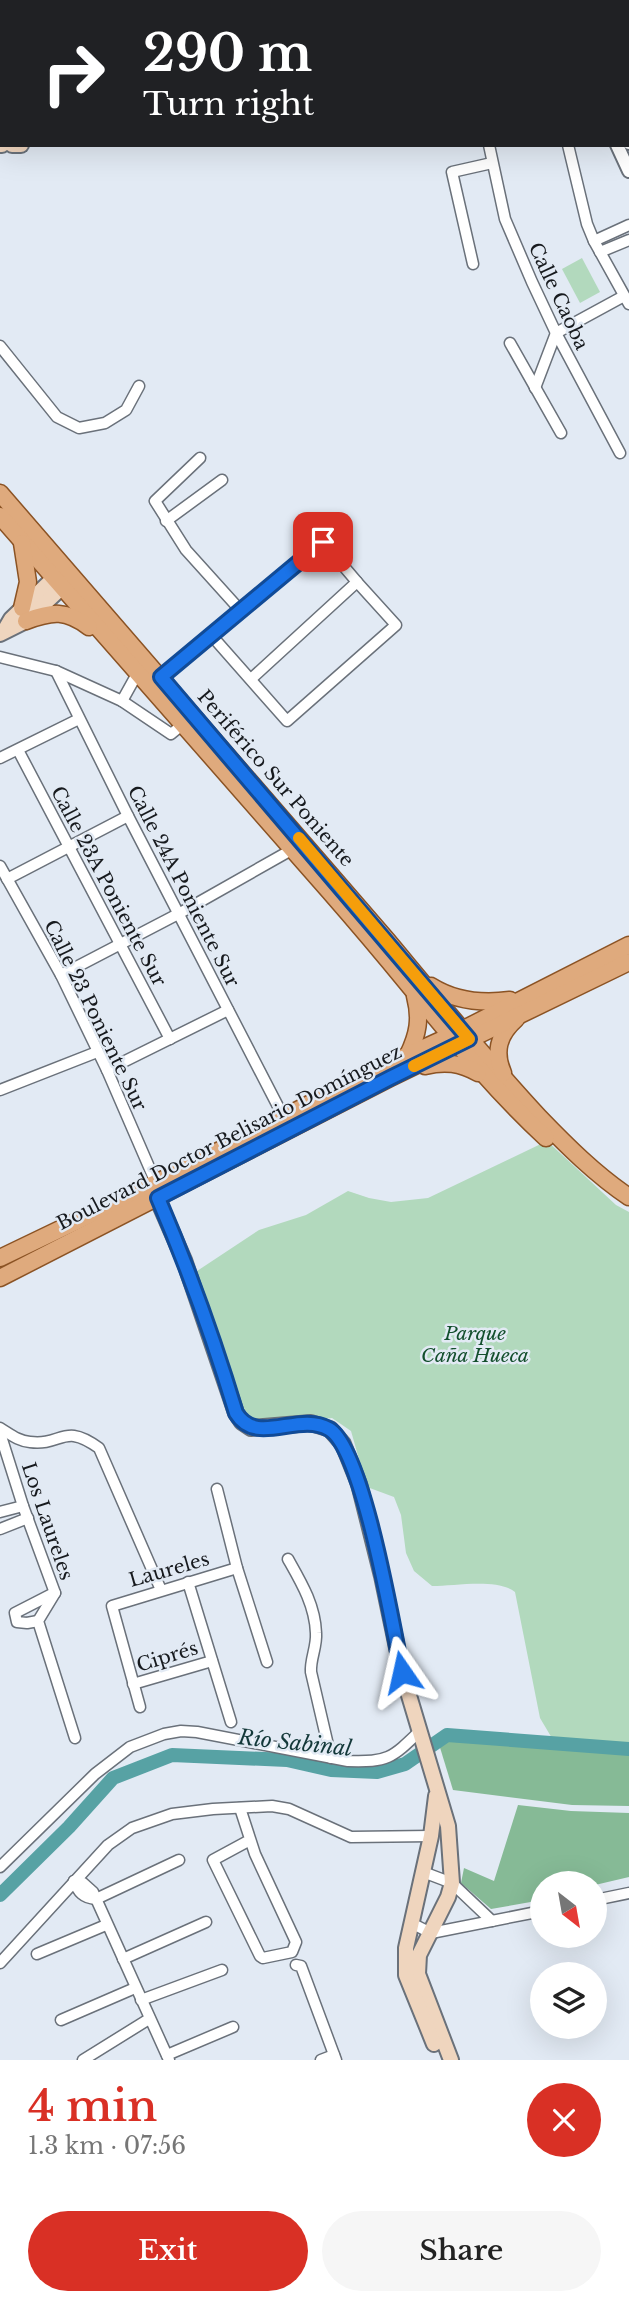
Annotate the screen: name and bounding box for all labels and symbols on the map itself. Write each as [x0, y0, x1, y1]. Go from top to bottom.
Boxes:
street label: Calle Caoba [524, 239, 594, 354]
pin [293, 512, 353, 572]
street label: Periférico Sur Poniente [193, 685, 359, 871]
street label: Calle 23A Poniente Sur [46, 782, 171, 990]
street label: Calle 24A Poniente Sur [123, 782, 244, 991]
street label: Calle 23 Poniente Sur [39, 916, 152, 1114]
street label: Boulevard Doctor Belisario Domínguez [53, 1040, 406, 1235]
park label: Parque Caña Hueca [421, 1322, 529, 1367]
street label: Los Laureles [17, 1459, 78, 1583]
street label: Laureles [126, 1547, 212, 1592]
position arrow [365, 1635, 439, 1709]
street label: Ciprés [134, 1636, 201, 1677]
water label: Río Sabinal [236, 1724, 354, 1762]
north arrow [530, 1871, 607, 1948]

